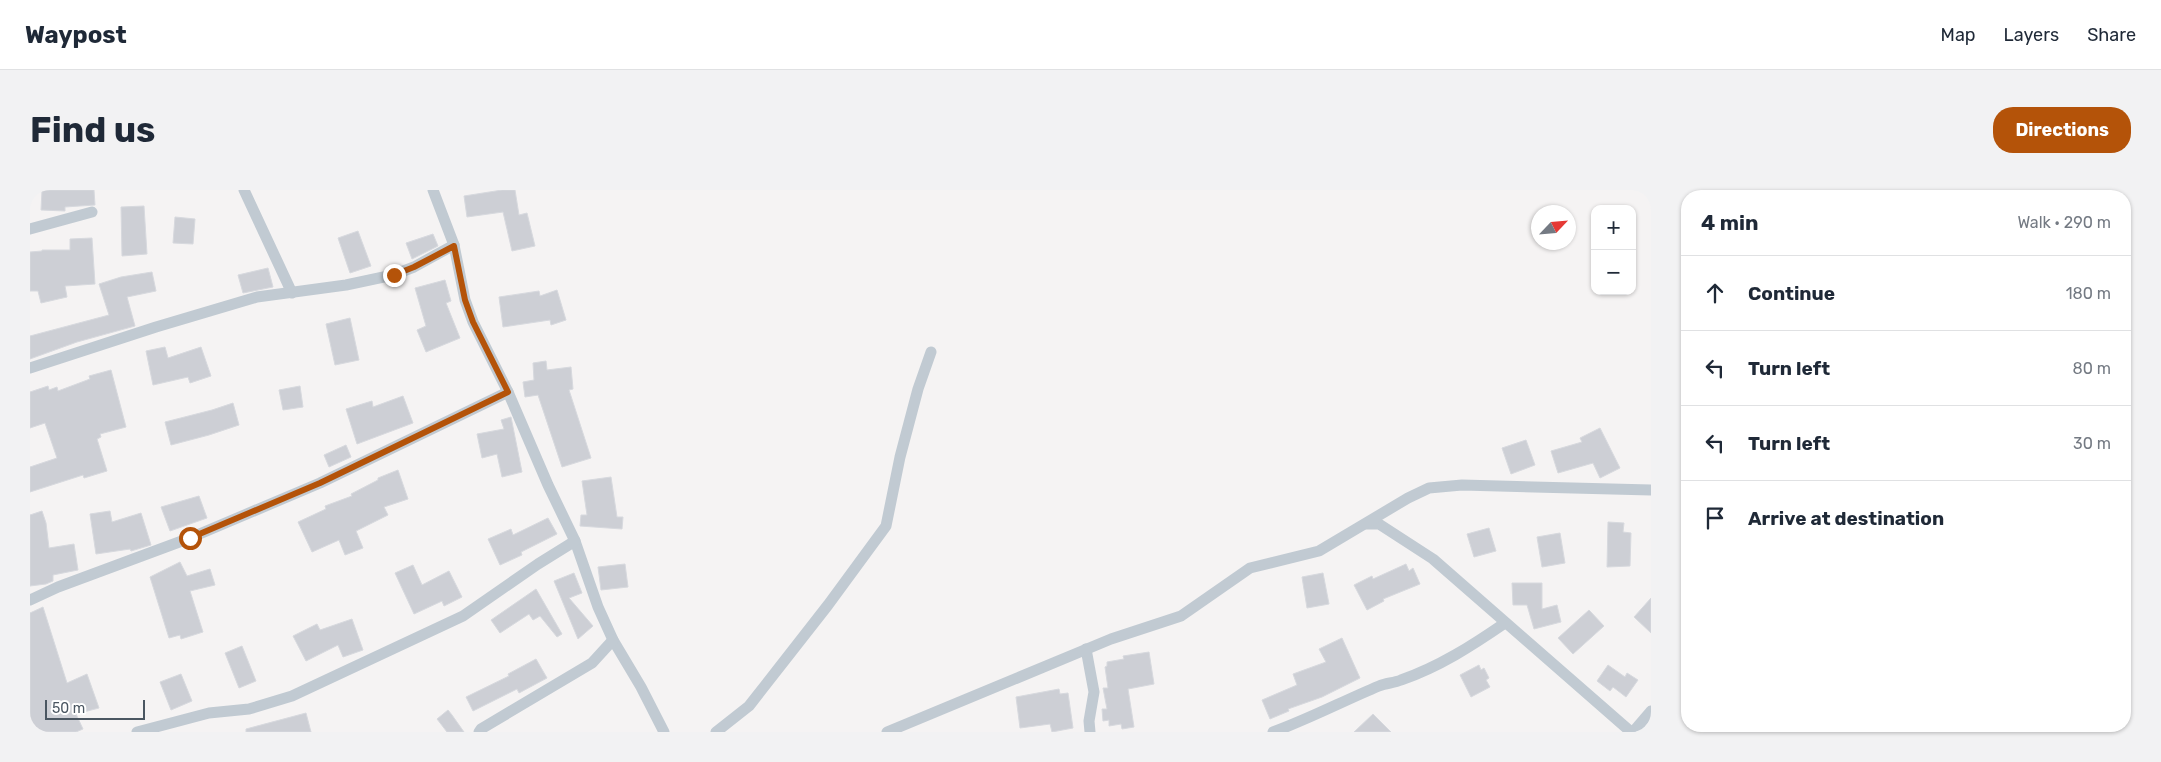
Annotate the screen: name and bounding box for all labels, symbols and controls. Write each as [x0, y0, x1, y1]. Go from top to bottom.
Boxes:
text: Waypost [25, 21, 127, 49]
text: Map [1941, 24, 1976, 46]
text: Layers [2004, 24, 2059, 46]
text: Share [2087, 24, 2136, 46]
button: Directions [1993, 107, 2131, 153]
text: Find us [30, 109, 155, 151]
north arrow [1531, 205, 1576, 250]
map controls [1591, 205, 1636, 295]
button: + [1591, 205, 1636, 250]
text: 4 min [1701, 210, 1759, 235]
text: Walk · 290 m [2017, 213, 2111, 232]
button: − [1591, 250, 1636, 295]
route end [383, 264, 406, 287]
icon: ahead [1701, 279, 1729, 307]
text: Continue [1748, 282, 1835, 305]
text: 180 m [2066, 284, 2111, 303]
icon: left [1701, 354, 1729, 382]
text: Turn left [1748, 357, 1830, 380]
text: 80 m [2073, 359, 2111, 378]
icon: left [1701, 429, 1729, 457]
text: Turn left [1748, 432, 1830, 455]
text: 30 m [2073, 434, 2111, 453]
icon: arrive [1701, 504, 1729, 532]
text: Arrive at destination [1748, 507, 1944, 530]
route start [179, 527, 202, 550]
scale bar [45, 697, 145, 720]
text: 50 m [52, 700, 85, 717]

